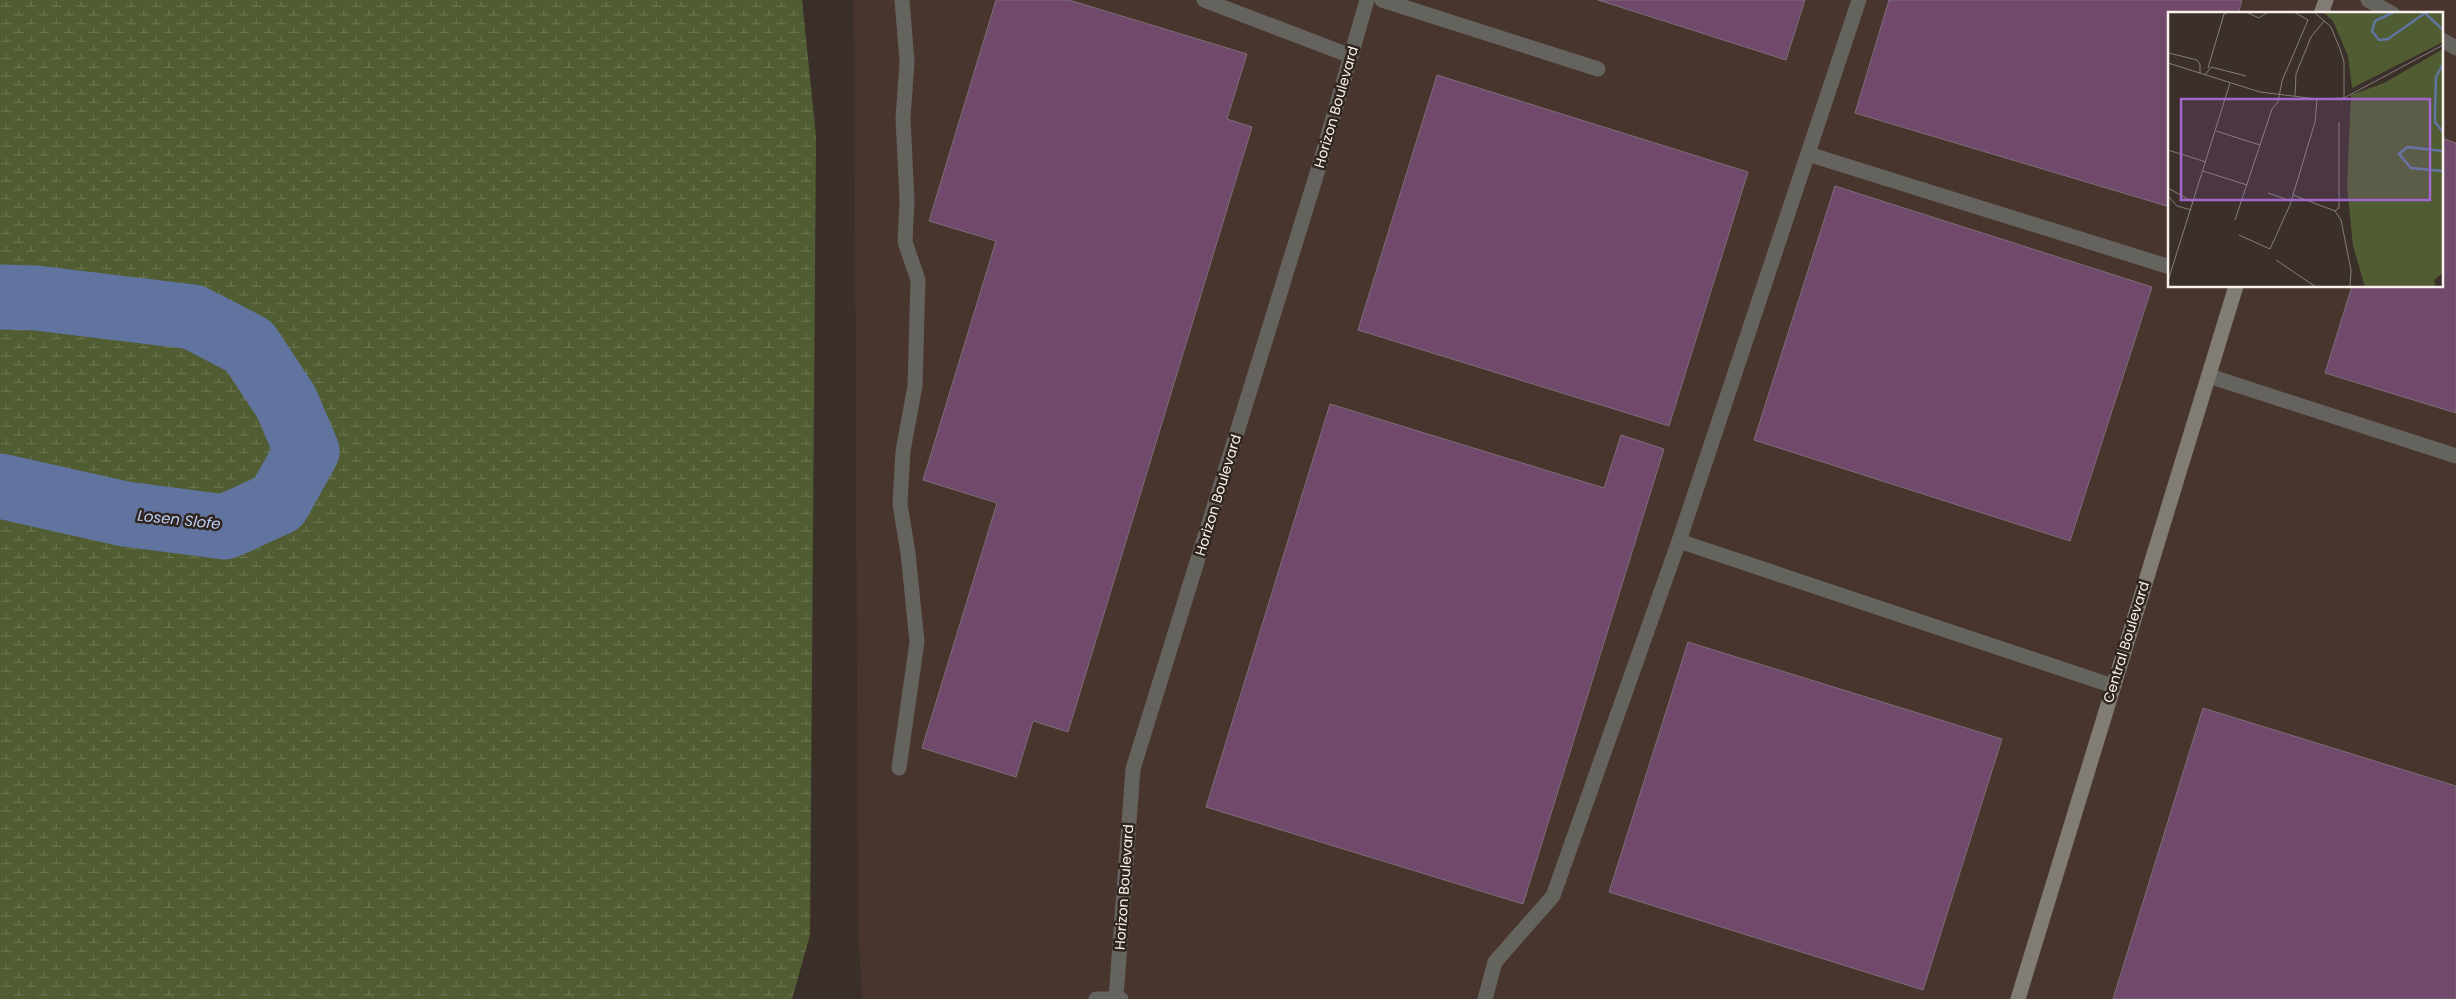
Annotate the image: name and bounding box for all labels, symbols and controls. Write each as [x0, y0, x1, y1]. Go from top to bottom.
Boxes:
inset map [2168, 12, 2444, 288]
street label: Horizon Boulevard [1309, 44, 1363, 170]
street label: Horizon Boulevard [1190, 432, 1246, 558]
water label: Losen Slofe [136, 505, 222, 534]
street label: Central Boulevard [2098, 579, 2154, 705]
street label: Horizon Boulevard [1110, 823, 1138, 951]

